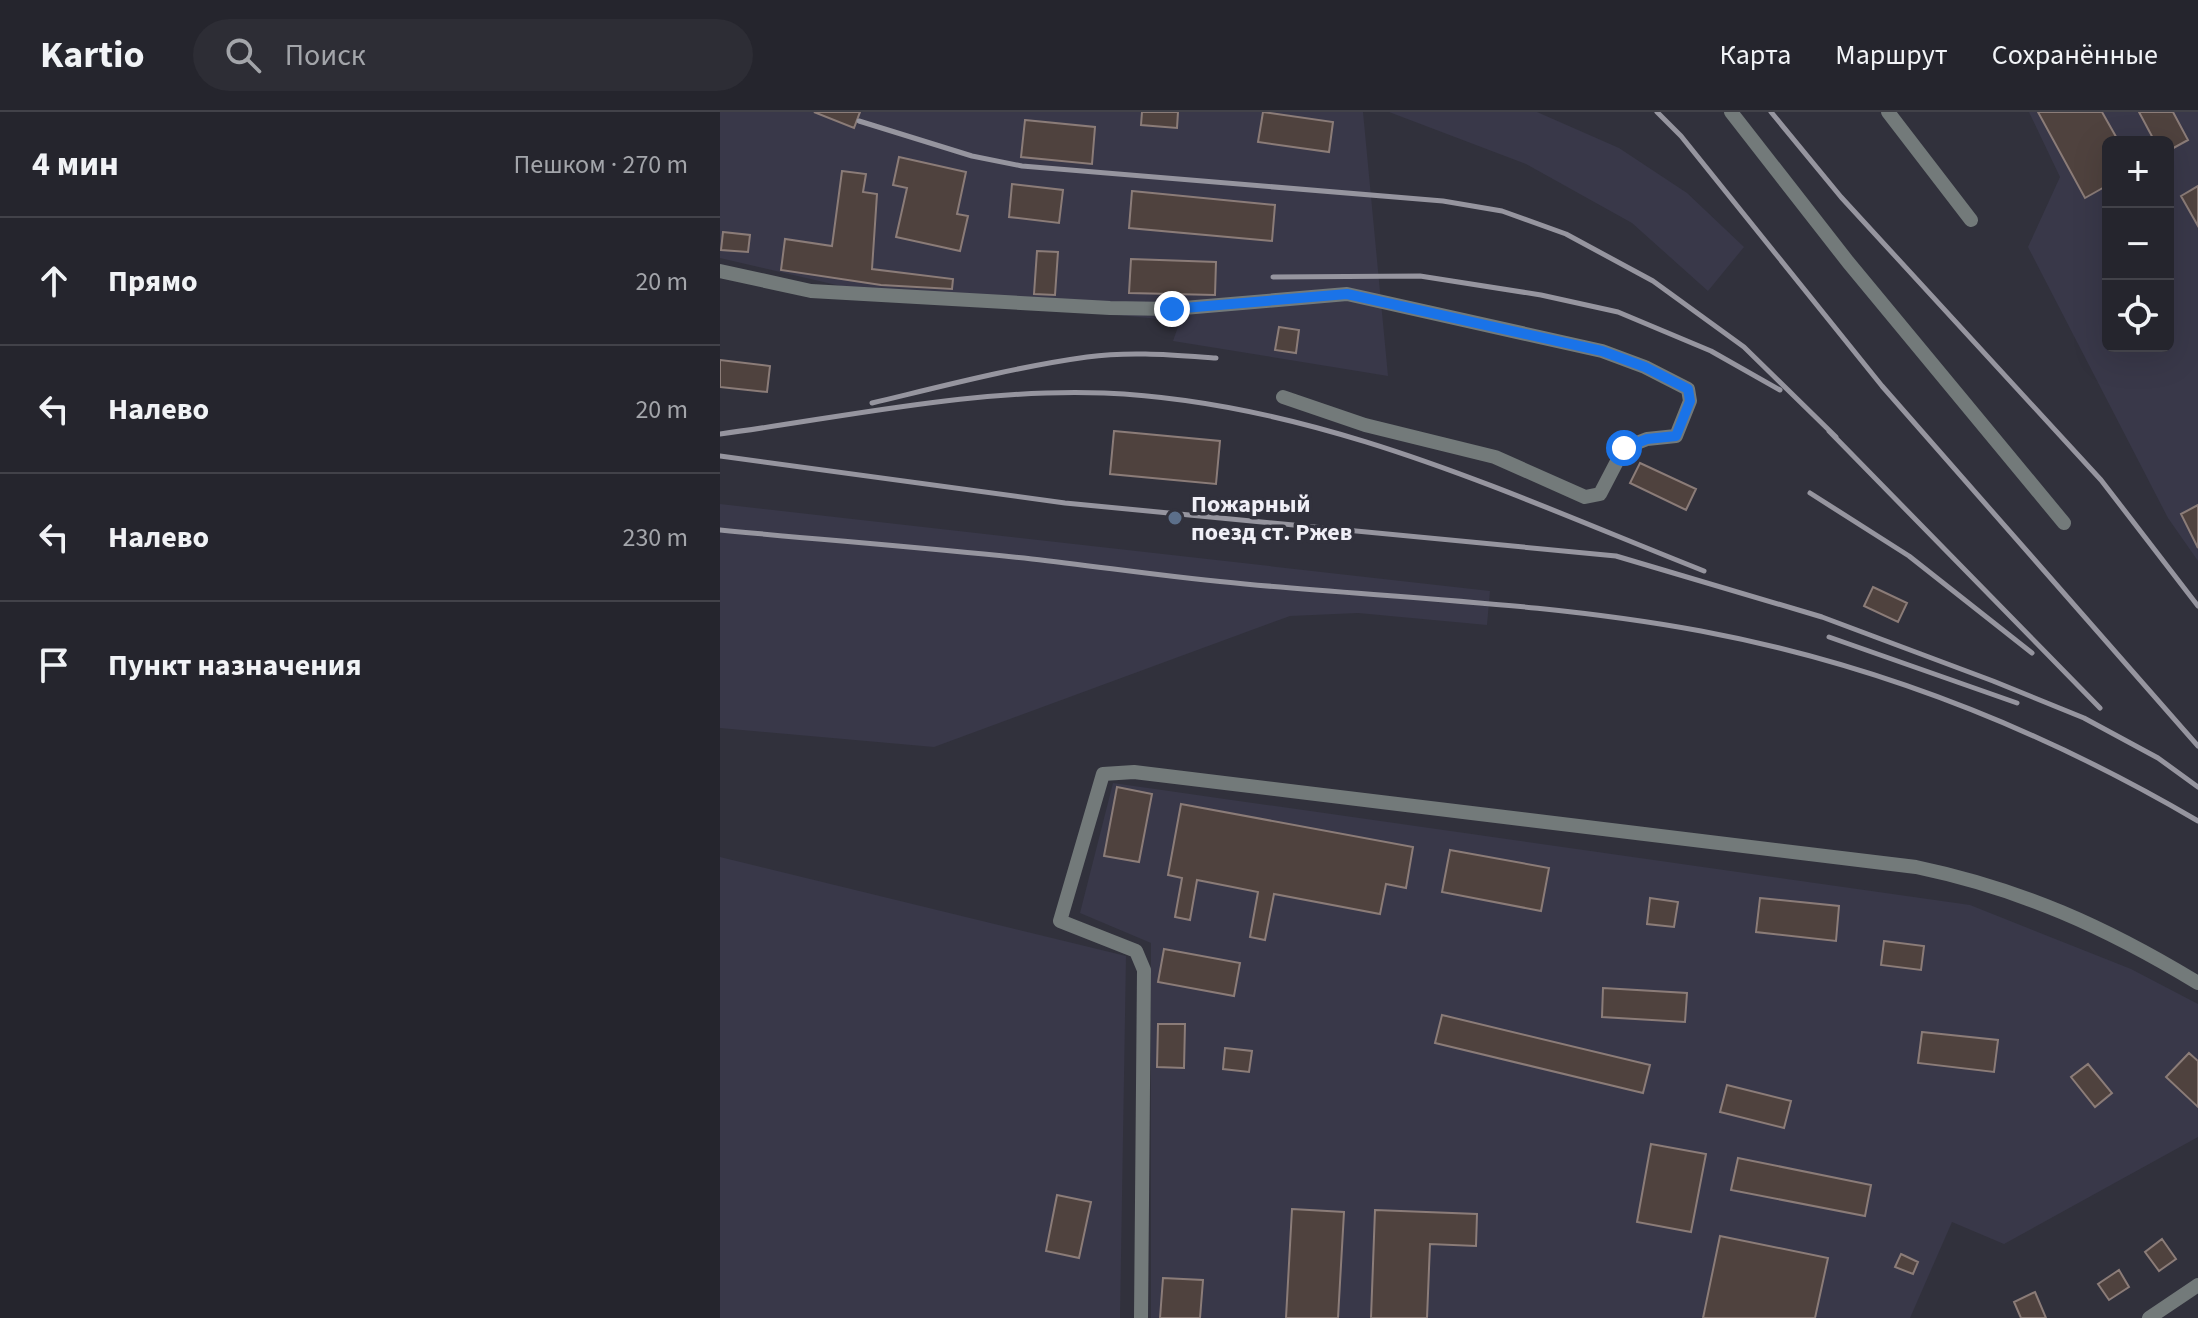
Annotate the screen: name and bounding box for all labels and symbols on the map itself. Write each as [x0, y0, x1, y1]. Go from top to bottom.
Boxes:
route end [1154, 291, 1190, 327]
route start [1606, 430, 1642, 466]
place label: Пожарный поезд ст. Ржев [1191, 487, 1352, 550]
marker: Пожарный поезд ст. Ржев [1166, 509, 1184, 527]

